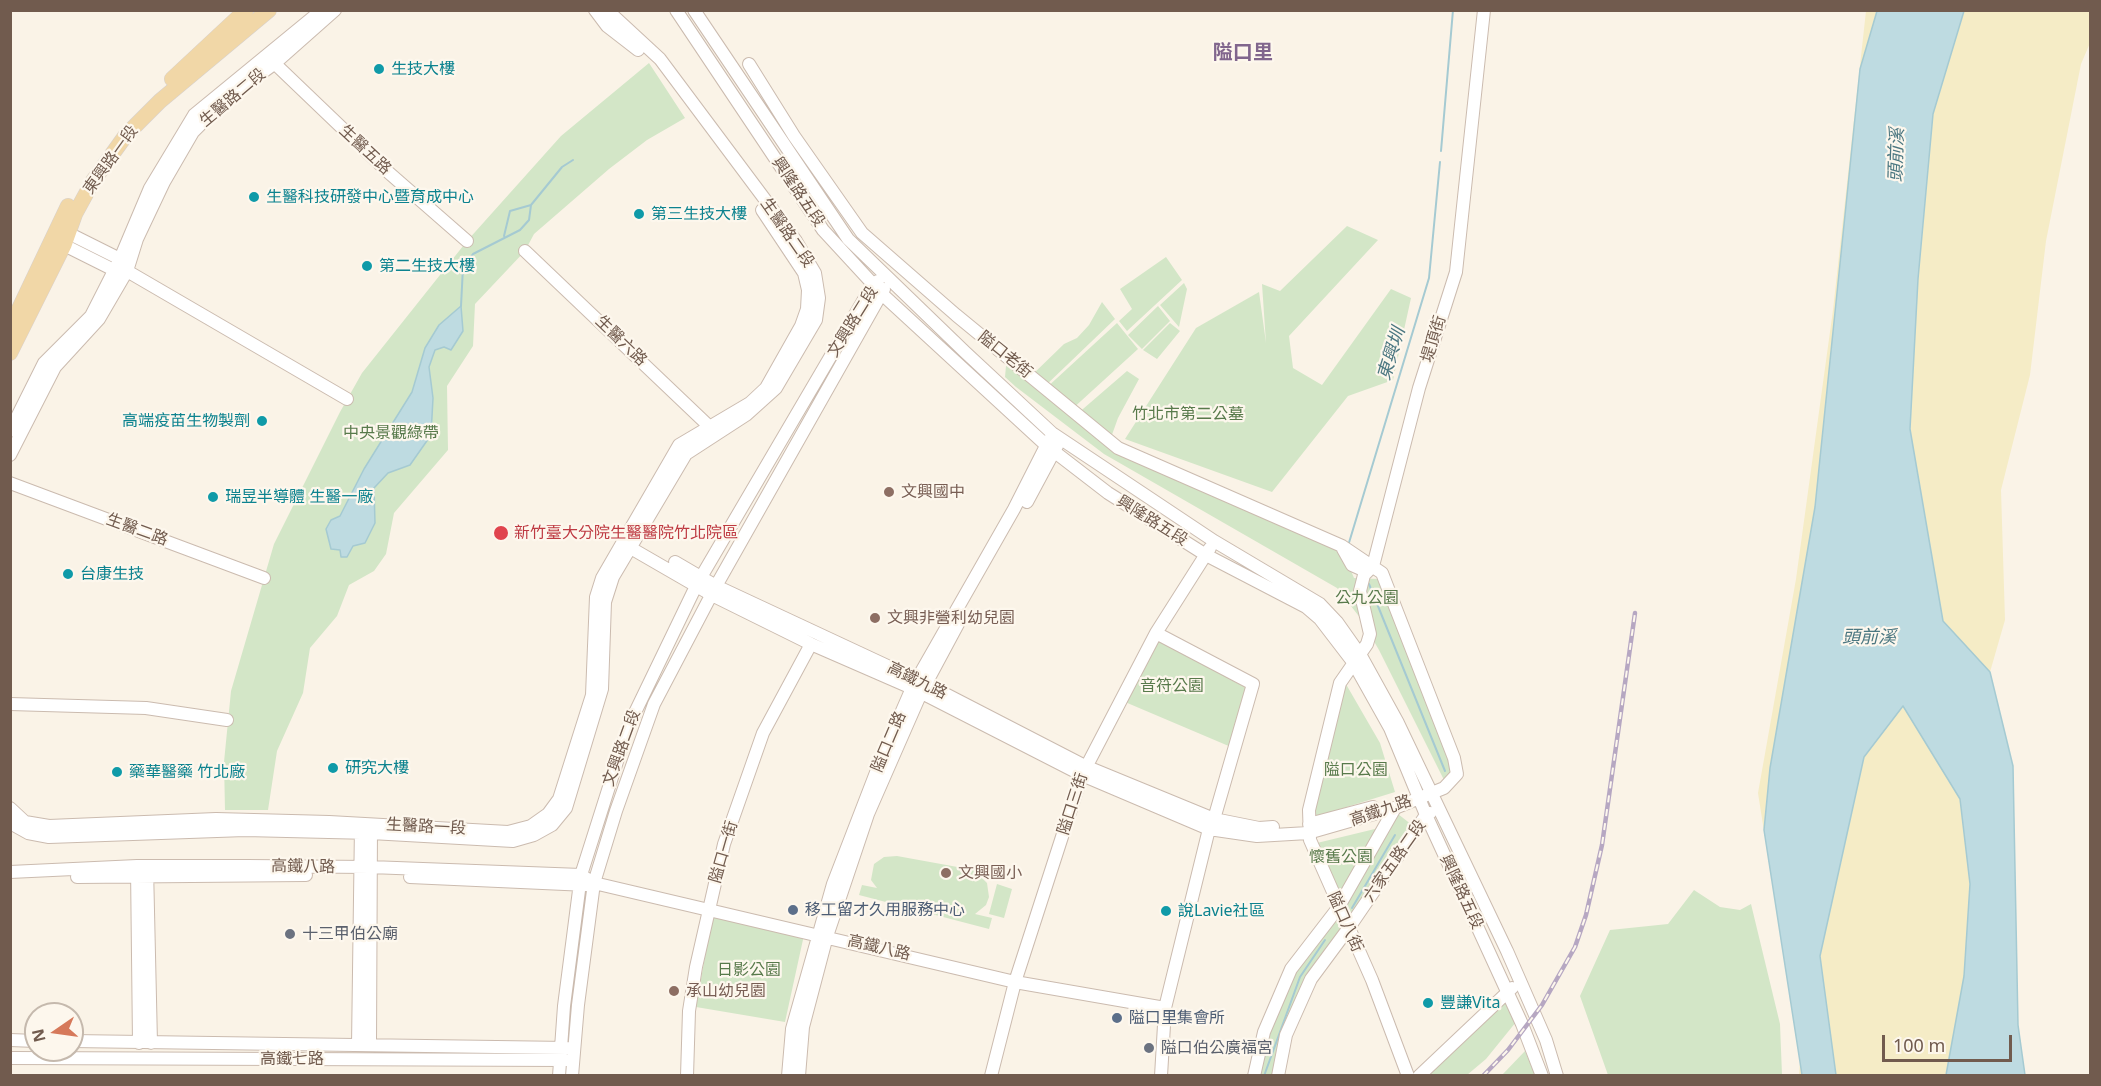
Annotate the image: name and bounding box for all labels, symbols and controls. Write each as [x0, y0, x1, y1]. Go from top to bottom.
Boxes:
district label: 隘口里 [1213, 41, 1273, 65]
place label: 生技大樓 [391, 59, 455, 79]
marker: 生技大樓 [372, 62, 386, 76]
street label: 生醫路二段 [196, 65, 270, 131]
street label: 生醫五路 [335, 121, 395, 179]
street label: 東興路一段 [80, 122, 142, 198]
water label: 頭前溪 [1885, 128, 1909, 182]
street label: 興隆路五段 [768, 153, 828, 231]
place label: 生醫科技研發中心暨育成中心 [266, 187, 474, 207]
marker: 生醫科技研發中心暨育成中心 [247, 190, 261, 204]
street label: 生醫路二段 [756, 195, 818, 271]
place label: 第三生技大樓 [651, 204, 747, 224]
marker: 第三生技大樓 [632, 207, 646, 221]
place label: 第二生技大樓 [379, 256, 475, 276]
marker: 第二生技大樓 [360, 259, 374, 273]
street label: 文興路二段 [824, 283, 882, 361]
street label: 生醫六路 [591, 312, 651, 370]
street label: 堤頂街 [1418, 313, 1450, 365]
water label: 東興圳 [1374, 325, 1410, 383]
street label: 隘口老街 [974, 327, 1036, 383]
park label: 竹北市第二公墓 [1132, 404, 1244, 424]
place label: 高端疫苗生物製劑 [122, 411, 250, 431]
marker: 高端疫苗生物製劑 [255, 414, 269, 428]
park label: 中央景觀綠帶 [343, 423, 439, 443]
place label: 文興國中 [901, 482, 965, 502]
marker: 文興國中 [882, 485, 896, 499]
place label: 瑞昱半導體 生醫一廠 [225, 487, 373, 507]
marker: 瑞昱半導體 生醫一廠 [206, 490, 220, 504]
street label: 興隆路五段 [1113, 492, 1191, 550]
street label: 生醫二路 [104, 510, 170, 550]
place label: 新竹臺大分院生醫醫院竹北院區 [514, 523, 738, 543]
marker: 新竹臺大分院生醫醫院竹北院區 [492, 524, 510, 542]
place label: 台康生技 [80, 564, 144, 584]
marker: 台康生技 [61, 567, 75, 581]
park label: 公九公園 [1335, 588, 1399, 608]
place label: 文興非營利幼兒園 [887, 608, 1015, 628]
marker: 文興非營利幼兒園 [868, 611, 882, 625]
water label: 頭前溪 [1842, 627, 1896, 649]
street label: 高鐵九路 [884, 658, 950, 704]
park label: 音符公園 [1140, 676, 1204, 696]
street label: 文興路二段 [599, 707, 645, 789]
street label: 隘口二路 [868, 709, 910, 775]
place label: 研究大樓 [345, 758, 409, 778]
park label: 隘口公園 [1324, 760, 1388, 780]
marker: 研究大樓 [326, 761, 340, 775]
place label: 藥華醫藥 竹北廠 [129, 762, 245, 782]
marker: 藥華醫藥 竹北廠 [110, 765, 124, 779]
street label: 隘口三街 [1054, 771, 1092, 837]
street label: 高鐵九路 [1348, 792, 1414, 830]
street label: 生醫路一段 [386, 815, 466, 839]
street label: 六家五路二段 [1360, 816, 1430, 906]
street label: 隘口一街 [706, 819, 742, 885]
park label: 懷舊公園 [1309, 847, 1373, 867]
street label: 興隆路五段 [1435, 852, 1487, 932]
street label: 高鐵八路 [271, 857, 335, 877]
place label: 文興國小 [958, 863, 1022, 883]
marker: 文興國小 [939, 866, 953, 880]
street label: 隘口八街 [1323, 889, 1367, 955]
place label: 移工留才久用服務中心 [805, 900, 965, 920]
place label: 說Lavie社區 [1178, 901, 1265, 921]
marker: 移工留才久用服務中心 [786, 903, 800, 917]
marker: 說Lavie社區 [1159, 904, 1173, 918]
place label: 十三甲伯公廟 [302, 924, 398, 944]
marker: 十三甲伯公廟 [283, 927, 297, 941]
street label: 高鐵八路 [846, 931, 912, 965]
park label: 日影公園 [717, 960, 781, 980]
place label: 承山幼兒園 [686, 981, 766, 1001]
marker: 承山幼兒園 [667, 984, 681, 998]
place label: 豐謙Vita [1440, 993, 1500, 1013]
marker: 豐謙Vita [1421, 996, 1435, 1010]
north arrow [24, 1002, 84, 1062]
place label: 隘口里集會所 [1129, 1008, 1225, 1028]
marker: 隘口里集會所 [1110, 1011, 1124, 1025]
scale bar [1885, 1023, 2016, 1061]
text: N [26, 1027, 51, 1044]
text: 100 m [1893, 1033, 1945, 1057]
place label: 隘口伯公廣福宮 [1161, 1038, 1273, 1058]
marker: 隘口伯公廣福宮 [1142, 1041, 1156, 1055]
street label: 高鐵七路 [260, 1049, 324, 1069]

